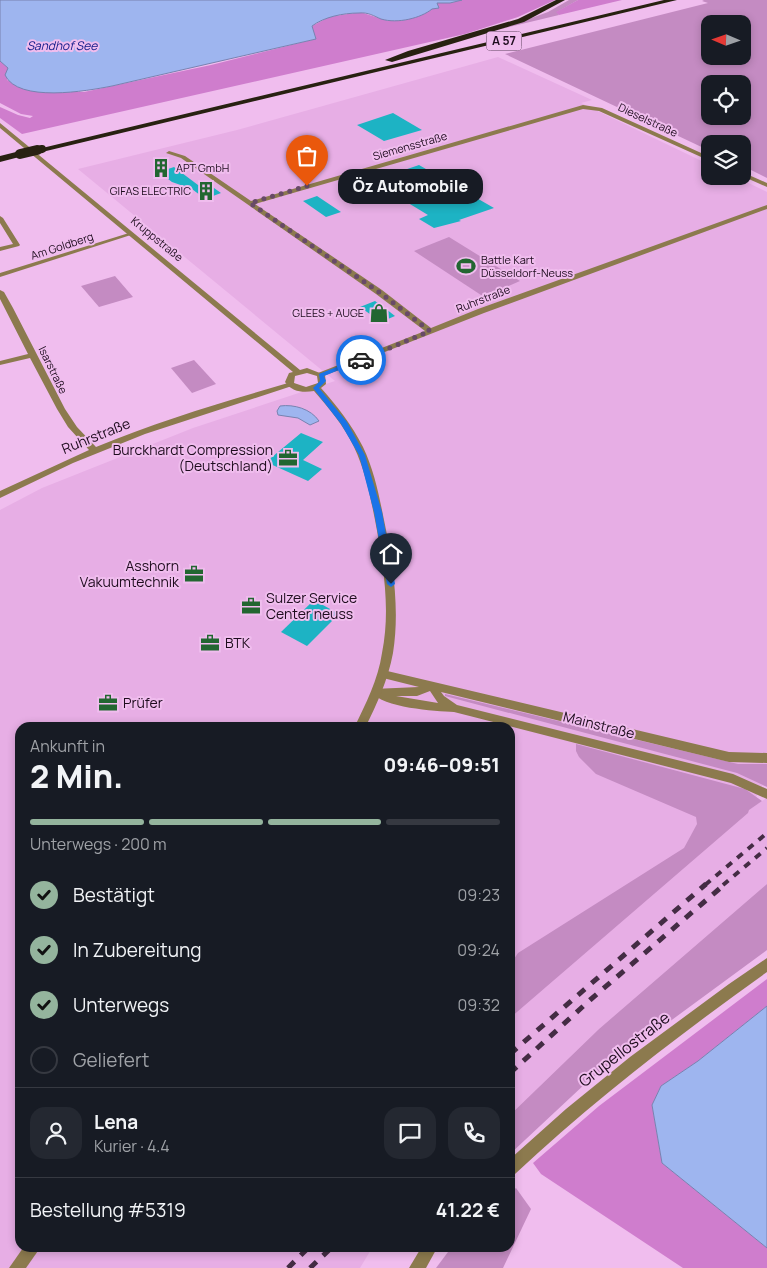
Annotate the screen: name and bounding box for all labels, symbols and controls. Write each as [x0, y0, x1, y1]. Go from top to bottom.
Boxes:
north arrow [701, 15, 751, 65]
map controls [701, 15, 751, 185]
road number: A 57 [486, 31, 522, 50]
water label: Sandhof See [27, 37, 98, 54]
button: locate [701, 75, 751, 125]
street label: Dieselstraße [616, 99, 681, 140]
street label: Siemensstraße [371, 128, 449, 163]
pin [286, 135, 328, 186]
button: layers [701, 135, 751, 185]
icon: bag [293, 142, 321, 170]
building icon: APT GmbH [150, 157, 172, 179]
place label: APT GmbH [176, 160, 229, 175]
callout: Öz Automobile [337, 168, 482, 204]
text: Öz Automobile [353, 175, 468, 197]
building icon: GIFAS ELECTRIC [195, 180, 217, 202]
place label: GIFAS ELECTRIC [110, 183, 191, 198]
street label: Kruppstraße [128, 213, 187, 265]
street label: Am Goldberg [29, 228, 95, 263]
place label: Battle Kart Düsseldorf-Neuss [481, 252, 573, 280]
sports icon: Battle Kart Düsseldorf-Neuss [455, 255, 477, 277]
street label: Ruhrstraße [454, 281, 513, 316]
shop icon: GLEES + AUGE [368, 302, 390, 324]
place label: GLEES + AUGE [292, 305, 364, 320]
courier [336, 335, 386, 385]
street label: Isarstraße [35, 343, 72, 397]
icon: car [347, 346, 375, 374]
street label: Ruhrstraße [59, 413, 133, 458]
place label: Burckhardt Compression (Deutschland) [113, 440, 273, 475]
office icon: Burckhardt Compression (Deutschland) [277, 447, 299, 469]
pin [370, 533, 412, 584]
icon: home [377, 540, 405, 568]
place label: Asshorn Vakuumtechnik [80, 556, 180, 591]
office icon: Asshorn Vakuumtechnik [183, 563, 205, 585]
place label: Sulzer Service Center neuss [266, 588, 357, 623]
office icon: Sulzer Service Center neuss [240, 595, 262, 617]
office icon: BTK [199, 632, 221, 654]
place label: BTK [225, 633, 251, 652]
office icon: Prüfer [97, 692, 119, 714]
place label: Prüfer [123, 693, 163, 712]
street label: Mainstraße [561, 706, 637, 743]
text: Ankunft in [30, 735, 105, 757]
text: 09:46–09:51 [384, 752, 500, 778]
text: 2 Min. [30, 754, 123, 798]
text: Unterwegs · 200 m [30, 833, 167, 855]
icon: check [30, 881, 58, 909]
text: Bestätigt [73, 882, 155, 908]
text: 09:23 [458, 884, 500, 906]
icon: check [30, 936, 58, 964]
text: In Zubereitung [73, 937, 201, 963]
text: 09:24 [457, 939, 500, 961]
icon: check [30, 991, 58, 1019]
text: Unterwegs [73, 992, 169, 1018]
text: 09:32 [458, 994, 500, 1016]
street label: Grupellostraße [574, 1006, 674, 1092]
text: Geliefert [73, 1047, 149, 1073]
button: person [30, 1107, 82, 1159]
button: chat [384, 1107, 436, 1159]
button: phone [448, 1107, 500, 1159]
text: Lena [94, 1109, 138, 1135]
text: Kurier · 4.4 [94, 1135, 170, 1157]
text: Bestellung #5319 [30, 1197, 186, 1223]
text: 41.22 € [436, 1197, 500, 1223]

